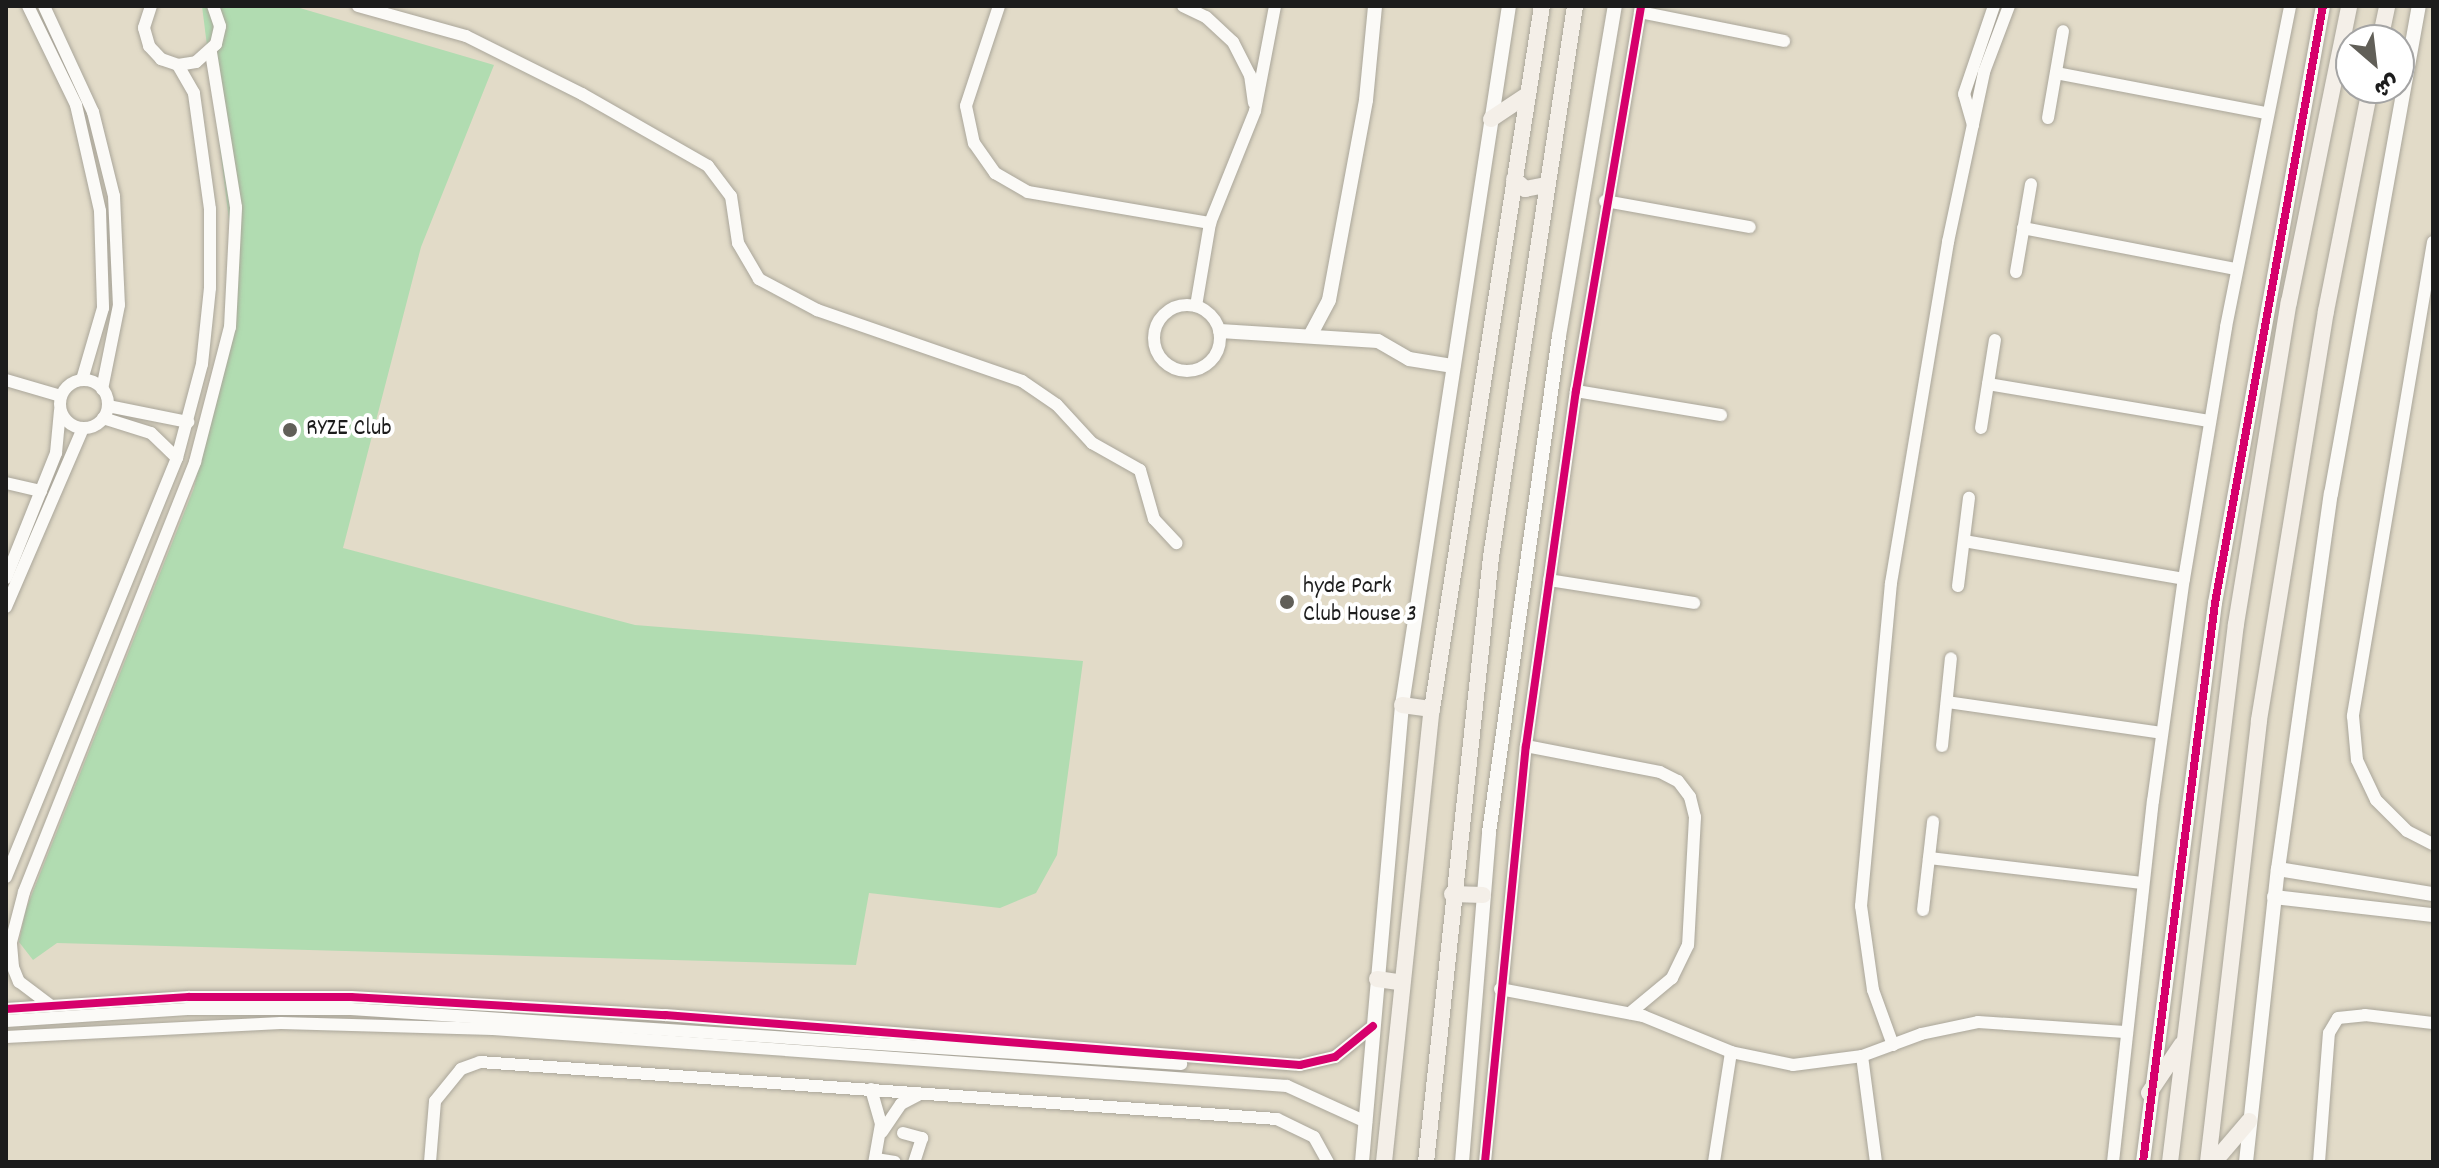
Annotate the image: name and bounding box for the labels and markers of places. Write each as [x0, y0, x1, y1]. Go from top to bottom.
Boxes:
place label: RYZE Club [306, 416, 392, 444]
marker: RYZE Club [281, 421, 299, 439]
place label: hyde Park Club House 3 [1303, 574, 1417, 630]
marker: hyde Park Club House 3 [1278, 593, 1296, 611]

